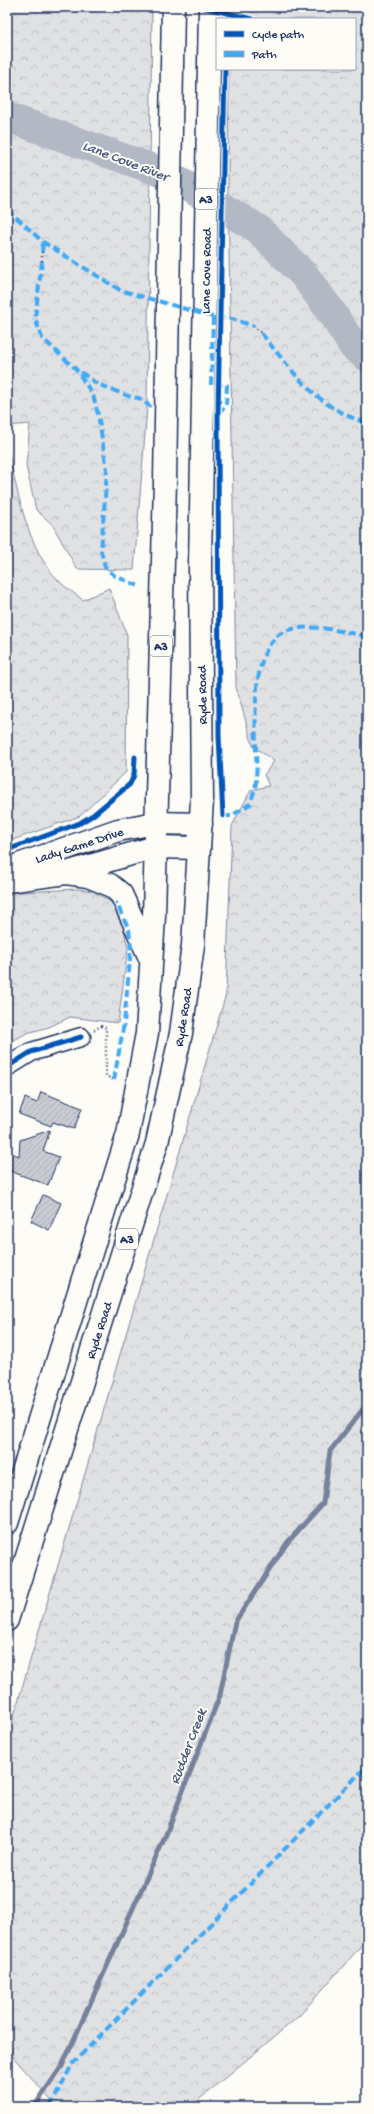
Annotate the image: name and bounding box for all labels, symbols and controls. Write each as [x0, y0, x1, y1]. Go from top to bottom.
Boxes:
legend [216, 18, 356, 70]
text: Cycle path [252, 29, 305, 43]
text: Path [251, 49, 277, 63]
water label: Lane Cove River [80, 138, 173, 188]
road number: A3 [195, 189, 217, 209]
street label: Lane Cove Road [199, 227, 216, 314]
road number: A3 [150, 636, 172, 656]
street label: Ryde Road [195, 664, 212, 725]
street label: Lady Game Drive [34, 825, 126, 868]
street label: Ryde Road [172, 986, 197, 1048]
road number: A3 [116, 1229, 138, 1249]
street label: Ryde Road [84, 1299, 117, 1361]
water label: Rudder Creek [167, 1705, 212, 1787]

